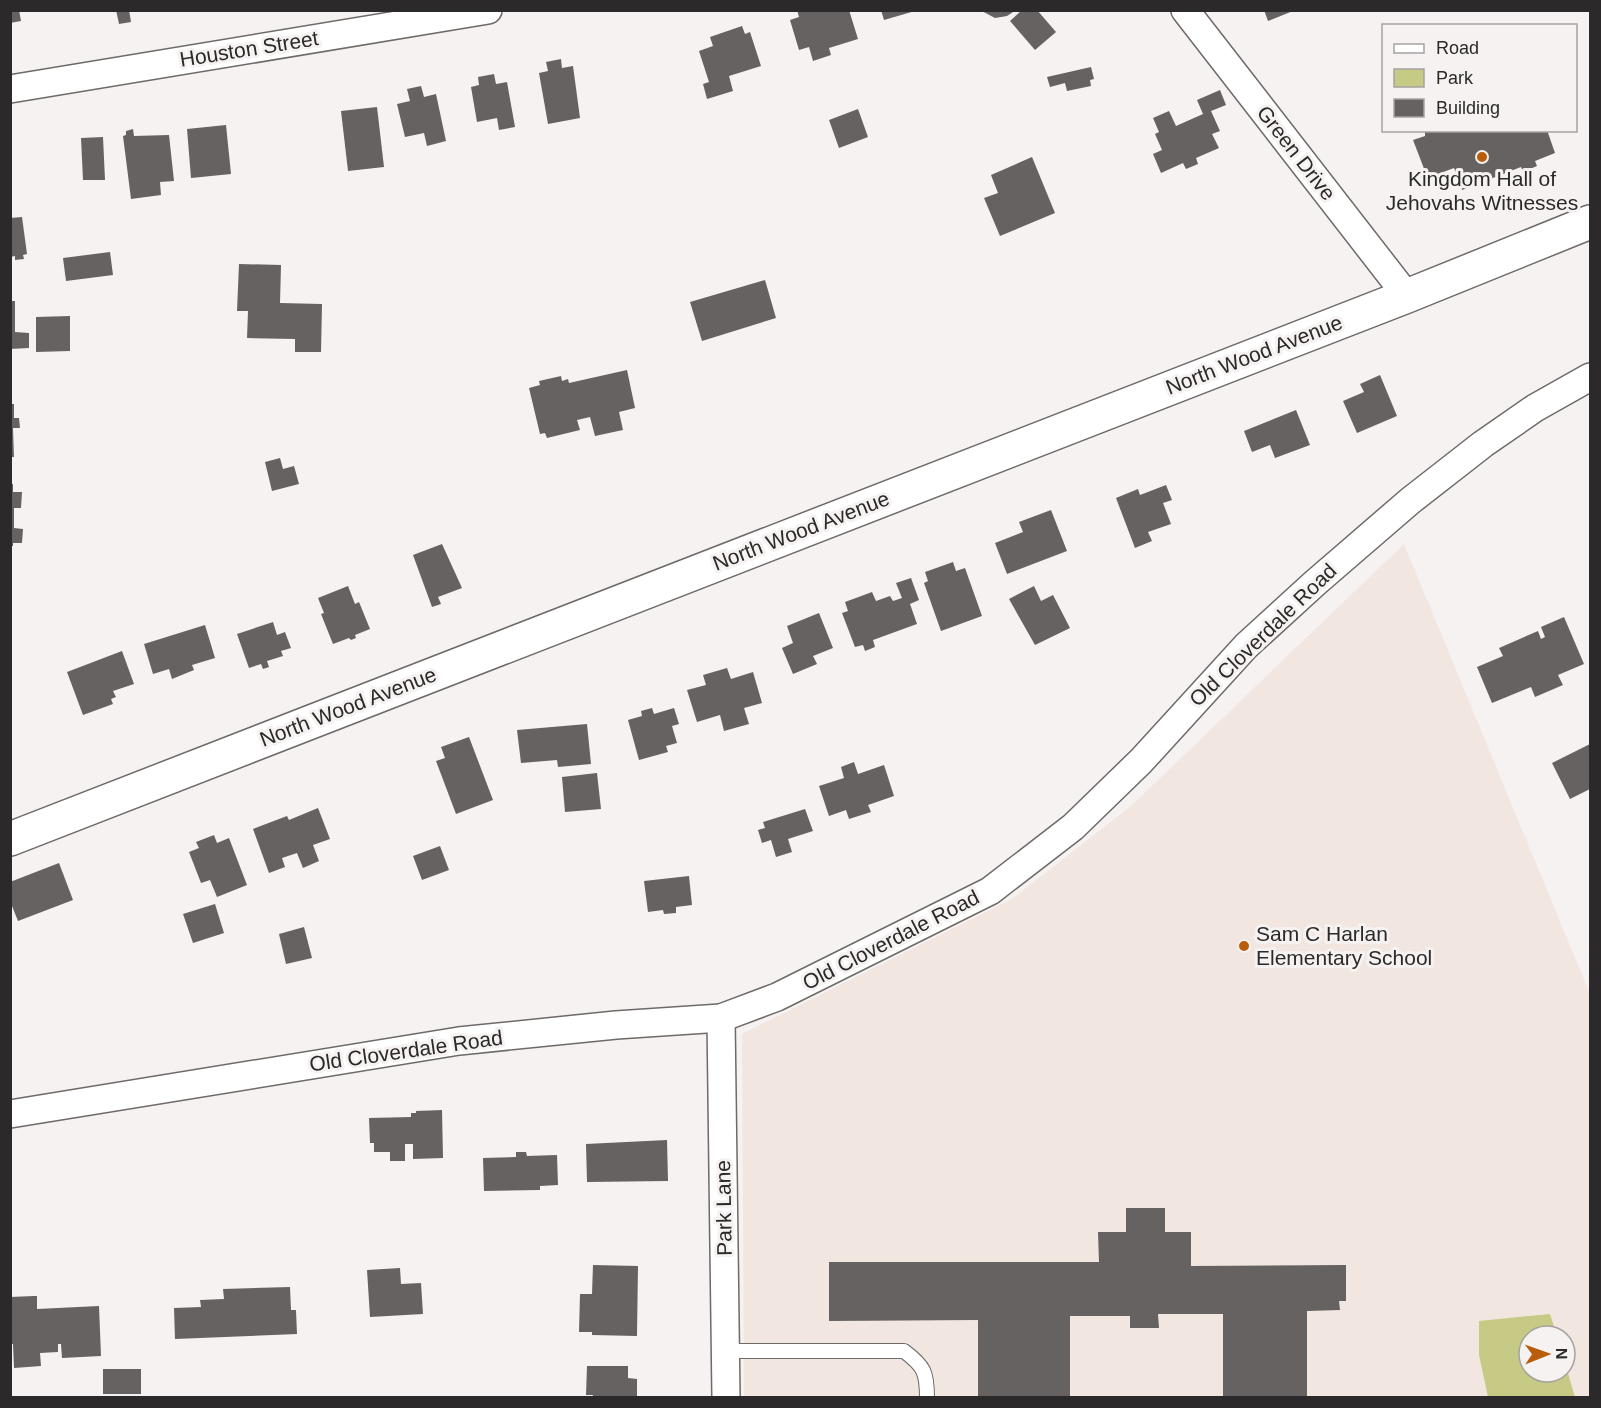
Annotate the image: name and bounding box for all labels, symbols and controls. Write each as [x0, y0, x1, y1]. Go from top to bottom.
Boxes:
legend [1382, 24, 1577, 132]
street label: Houston Street [178, 26, 320, 71]
text: Road [1436, 38, 1479, 58]
text: Park [1436, 68, 1474, 88]
text: Building [1436, 98, 1500, 118]
street label: Green Drive [1252, 101, 1340, 204]
marker: Kingdom Hall of Jehovahs Witnesses [1475, 150, 1489, 164]
place label: Kingdom Hall of Jehovahs Witnesses [1386, 167, 1578, 214]
street label: North Wood Avenue [1162, 310, 1345, 399]
street label: North Wood Avenue [709, 486, 892, 575]
street label: Old Cloverdale Road [1185, 559, 1341, 711]
street label: North Wood Avenue [256, 662, 439, 751]
street label: Old Cloverdale Road [799, 885, 983, 994]
place label: Sam C Harlan Elementary School [1256, 922, 1432, 969]
marker: Sam C Harlan Elementary School [1237, 939, 1251, 953]
street label: Old Cloverdale Road [308, 1026, 504, 1075]
street label: Park Lane [711, 1160, 736, 1256]
north arrow [1517, 1324, 1577, 1384]
text: N [1553, 1348, 1570, 1360]

